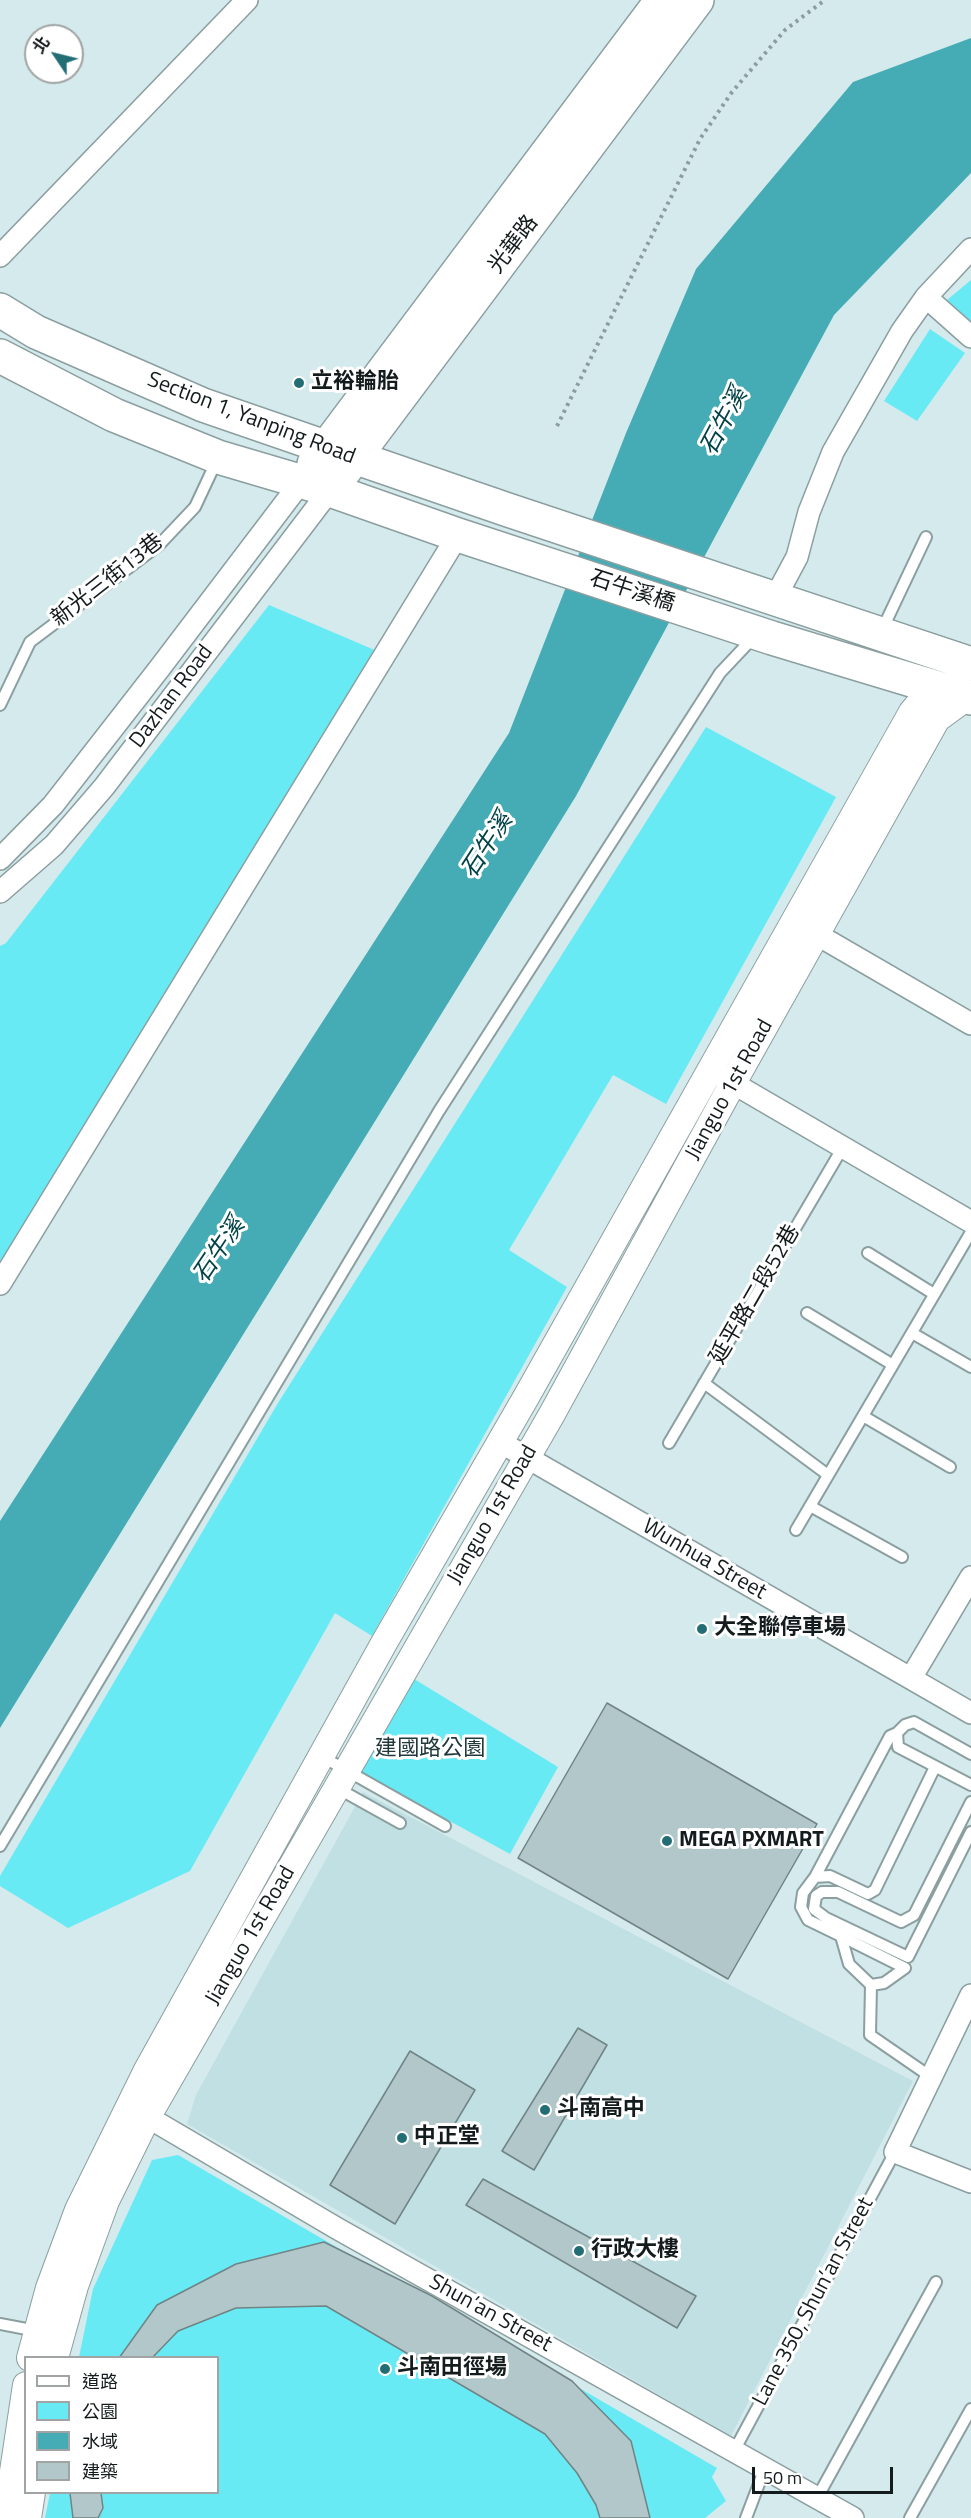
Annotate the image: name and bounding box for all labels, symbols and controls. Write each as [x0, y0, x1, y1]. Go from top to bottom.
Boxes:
north arrow [24, 24, 84, 84]
text: 北 [26, 31, 55, 58]
street label: 光華路 [484, 211, 544, 279]
street label: Section 1, Yanping Road [143, 367, 359, 471]
place label: 立裕輪胎 [311, 370, 399, 396]
marker: 立裕輪胎 [292, 376, 306, 390]
water label: 石牛溪 [695, 383, 755, 461]
street label: 新光三街13巷 [47, 529, 169, 633]
street label: 石牛溪橋 [586, 566, 678, 618]
street label: Dazhan Road [125, 640, 219, 754]
water label: 石牛溪 [456, 808, 520, 884]
street label: Jianguo 1st Road [681, 1015, 779, 1165]
water label: 石牛溪 [188, 1213, 252, 1289]
street label: 延平路二段52巷 [705, 1221, 807, 1369]
street label: Jianguo 1st Road [443, 1441, 543, 1589]
street label: Wunhua Street [637, 1514, 771, 1606]
place label: 大全聯停車場 [714, 1616, 846, 1642]
marker: 大全聯停車場 [695, 1622, 709, 1636]
park label: 建國路公園 [375, 1737, 485, 1763]
place label: MEGA PXMART [679, 1828, 824, 1854]
marker: MEGA PXMART [660, 1834, 674, 1848]
street label: Jianguo 1st Road [201, 1862, 301, 2010]
place label: 斗南高中 [557, 2097, 645, 2123]
marker: 斗南高中 [538, 2103, 552, 2117]
place label: 中正堂 [414, 2125, 480, 2151]
marker: 中正堂 [395, 2131, 409, 2145]
street label: Lane 350, Shun’an Street [748, 2193, 880, 2411]
place label: 行政大樓 [591, 2238, 679, 2264]
marker: 行政大樓 [572, 2244, 586, 2258]
street label: Shun’an Street [424, 2269, 556, 2359]
legend [24, 2356, 219, 2494]
place label: 斗南田徑場 [397, 2356, 507, 2382]
marker: 斗南田徑場 [378, 2362, 392, 2376]
text: 道路 [82, 2368, 118, 2395]
text: 公園 [82, 2398, 118, 2425]
text: 水域 [82, 2428, 118, 2455]
scale bar [755, 2455, 896, 2493]
text: 建築 [82, 2458, 118, 2485]
text: 50 m [763, 2464, 802, 2491]

